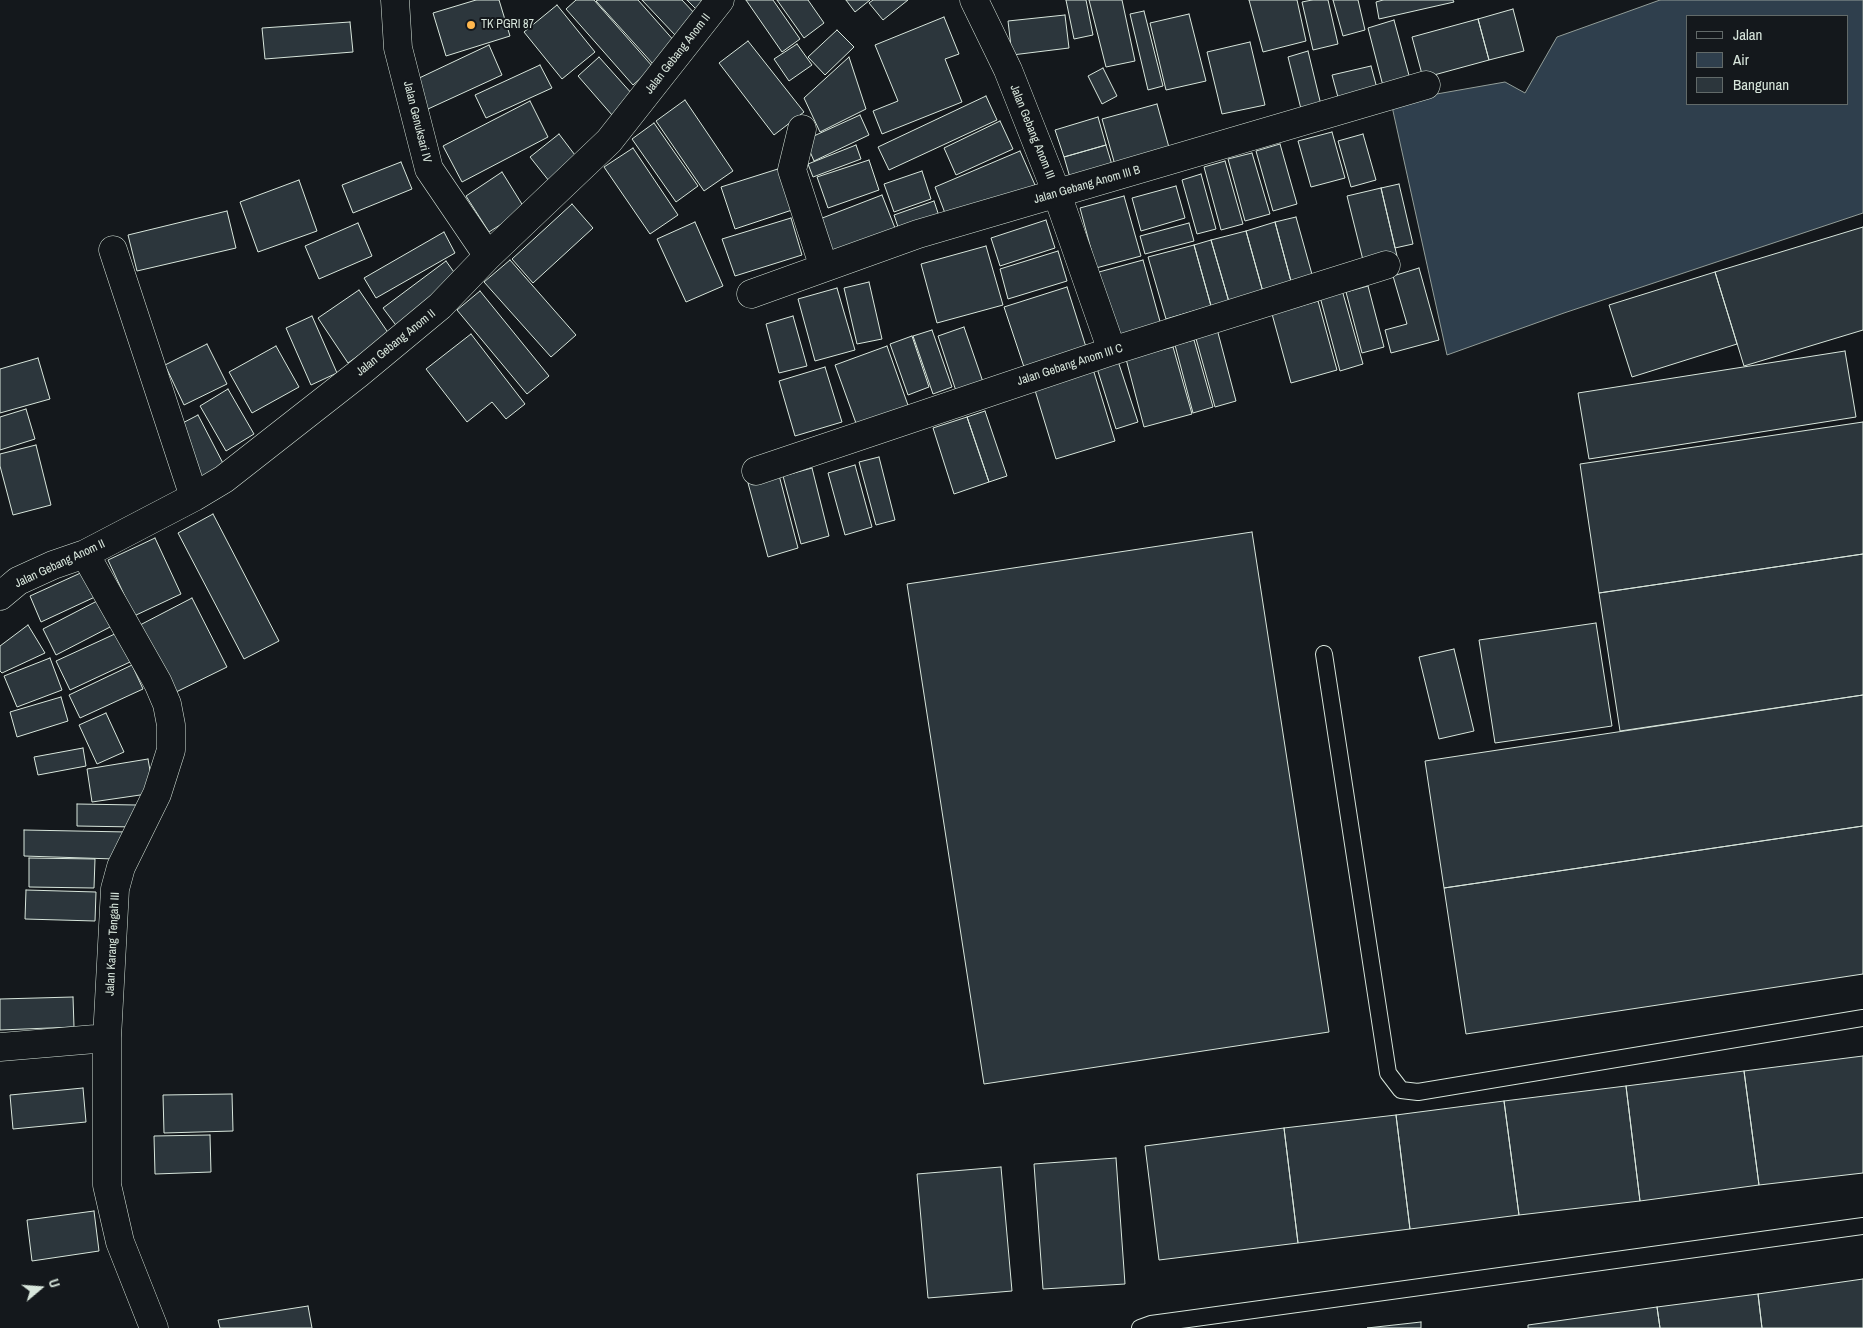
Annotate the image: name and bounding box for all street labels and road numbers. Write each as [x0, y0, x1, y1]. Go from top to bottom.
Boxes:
street label: Jalan Gebang Anom II [642, 11, 714, 97]
street label: Jalan Genuksari IV [400, 80, 434, 164]
street label: Jalan Gebang Anom III [1006, 83, 1058, 181]
street label: Jalan Gebang Anom III B [1032, 163, 1142, 207]
street label: Jalan Gebang Anom II [353, 307, 439, 379]
street label: Jalan Gebang Anom III C [1015, 341, 1125, 389]
street label: Jalan Gebang Anom II [13, 537, 107, 591]
street label: Jalan Karang Tengah III [103, 892, 123, 996]

